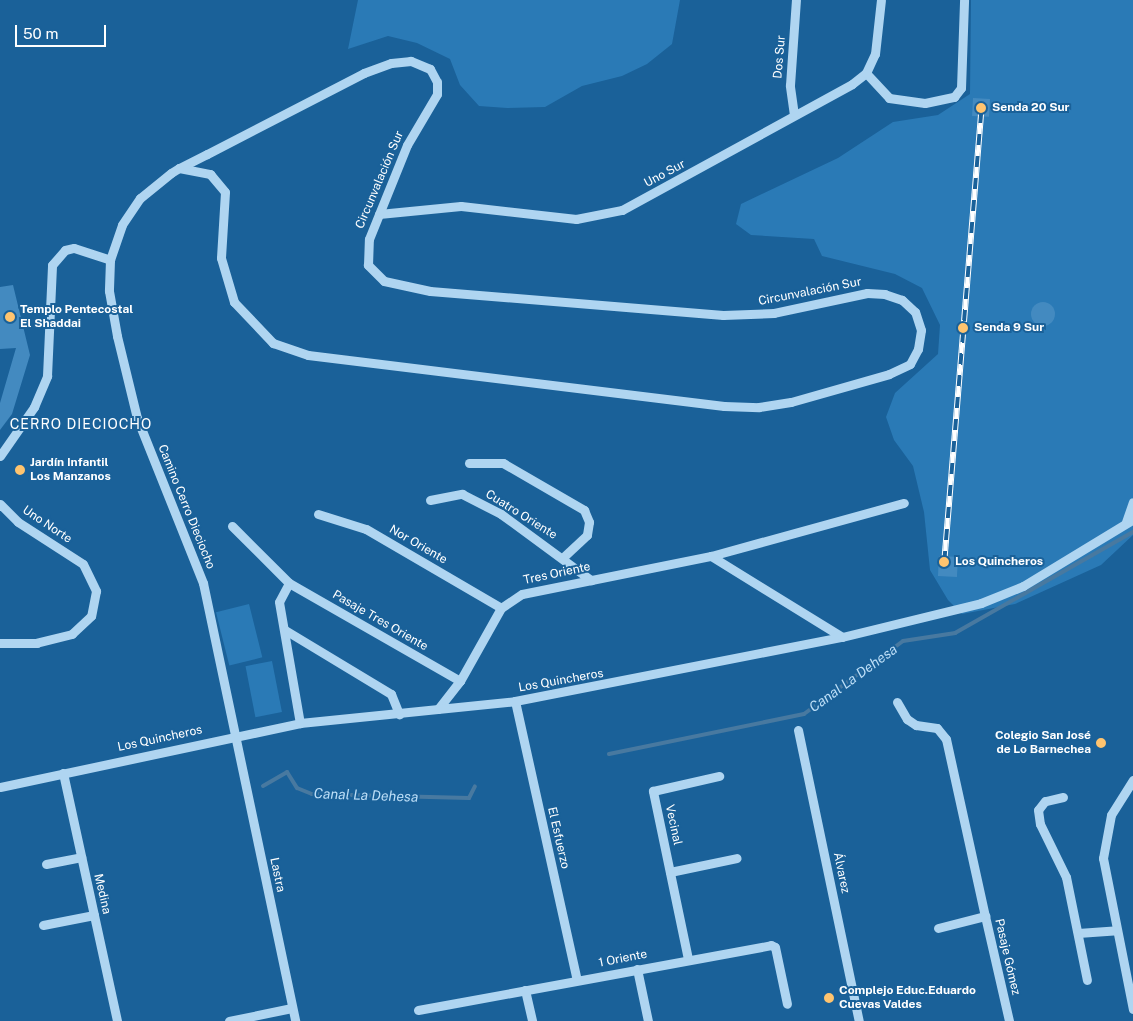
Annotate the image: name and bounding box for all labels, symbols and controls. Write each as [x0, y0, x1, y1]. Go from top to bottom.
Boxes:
scale bar [18, 15, 109, 47]
text: 50 m [23, 25, 58, 42]
street label: Dos Sur [771, 35, 789, 79]
marker: Senda 20 Sur [974, 101, 988, 115]
place label: Senda 20 Sur [992, 101, 1070, 115]
street label: Circunvalación Sur [353, 129, 407, 231]
street label: Uno Sur [642, 157, 688, 191]
street label: Circunvalación Sur [757, 275, 863, 309]
place label: Templo Pentecostal El Shaddai [20, 303, 133, 331]
marker: Templo Pentecostal El Shaddai [4, 311, 16, 323]
marker: Senda 9 Sur [956, 321, 970, 335]
place label: Senda 9 Sur [974, 321, 1044, 335]
district label: CERRO DIECIOCHO [8, 416, 154, 432]
street label: Camino Cerro Dieciocho [154, 442, 218, 572]
place label: Jardín Infantil Los Manzanos [30, 456, 111, 484]
marker: Jardín Infantil Los Manzanos [14, 464, 26, 476]
street label: Cuatro Oriente [483, 487, 559, 543]
street label: Uno Norte [20, 503, 74, 547]
street label: Nor Oriente [386, 523, 450, 567]
marker: Los Quincheros [937, 555, 951, 569]
place label: Los Quincheros [955, 555, 1043, 569]
street label: Tres Oriente [522, 560, 592, 588]
street label: Pasaje Tres Oriente [330, 588, 430, 654]
water label: Canal La Dehesa [806, 640, 900, 716]
street label: Los Quincheros [517, 666, 605, 696]
street label: Los Quincheros [116, 723, 204, 755]
place label: Colegio San José de Lo Barnechea [995, 729, 1091, 757]
marker: Colegio San José de Lo Barnechea [1095, 737, 1107, 749]
water label: Canal La Dehesa [313, 785, 419, 805]
street label: Vecinal [662, 803, 684, 847]
street label: El Esfuerzo [544, 806, 572, 870]
street label: Álvarez [830, 851, 852, 895]
street label: Lastra [266, 856, 288, 894]
street label: Medina [90, 872, 114, 916]
street label: Pasaje Gómez [991, 917, 1023, 997]
street label: 1 Oriente [598, 947, 648, 971]
place label: Complejo Educ.Eduardo Cuevas Valdes [839, 984, 976, 1012]
marker: Complejo Educ.Eduardo Cuevas Valdes [823, 992, 835, 1004]

